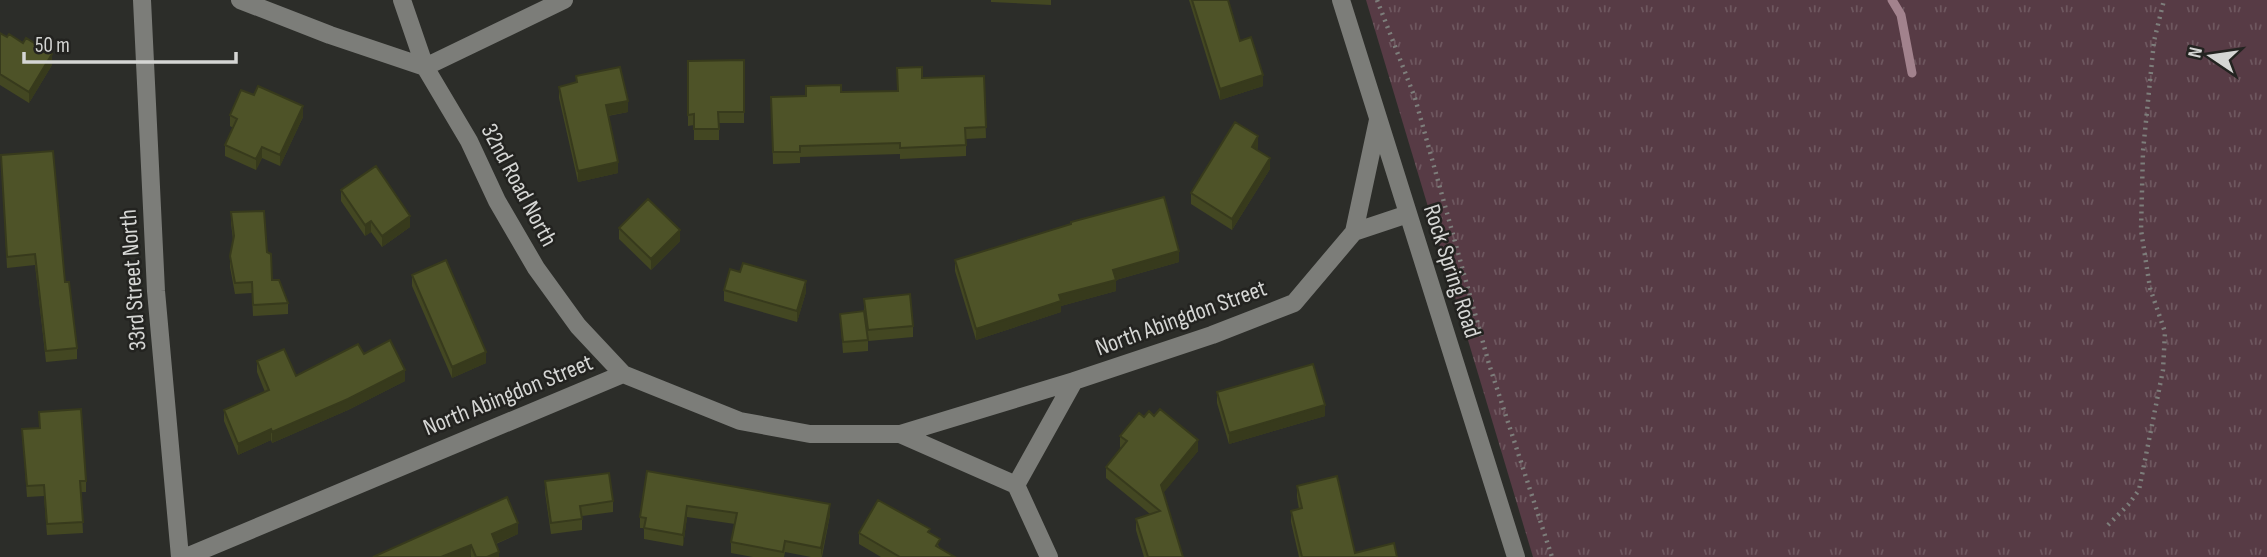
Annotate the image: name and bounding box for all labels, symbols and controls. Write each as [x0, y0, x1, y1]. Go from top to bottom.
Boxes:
scale bar [24, 21, 236, 65]
north arrow [2176, 21, 2246, 91]
text: 50 m [35, 33, 70, 58]
text: N [2184, 45, 2208, 60]
street label: 32nd Road North [475, 119, 563, 251]
street label: Rock Spring Road [1417, 201, 1487, 341]
street label: 33rd Street North [114, 208, 152, 352]
street label: North Abingdon Street [1091, 274, 1271, 362]
street label: North Abingdon Street [419, 348, 597, 442]

